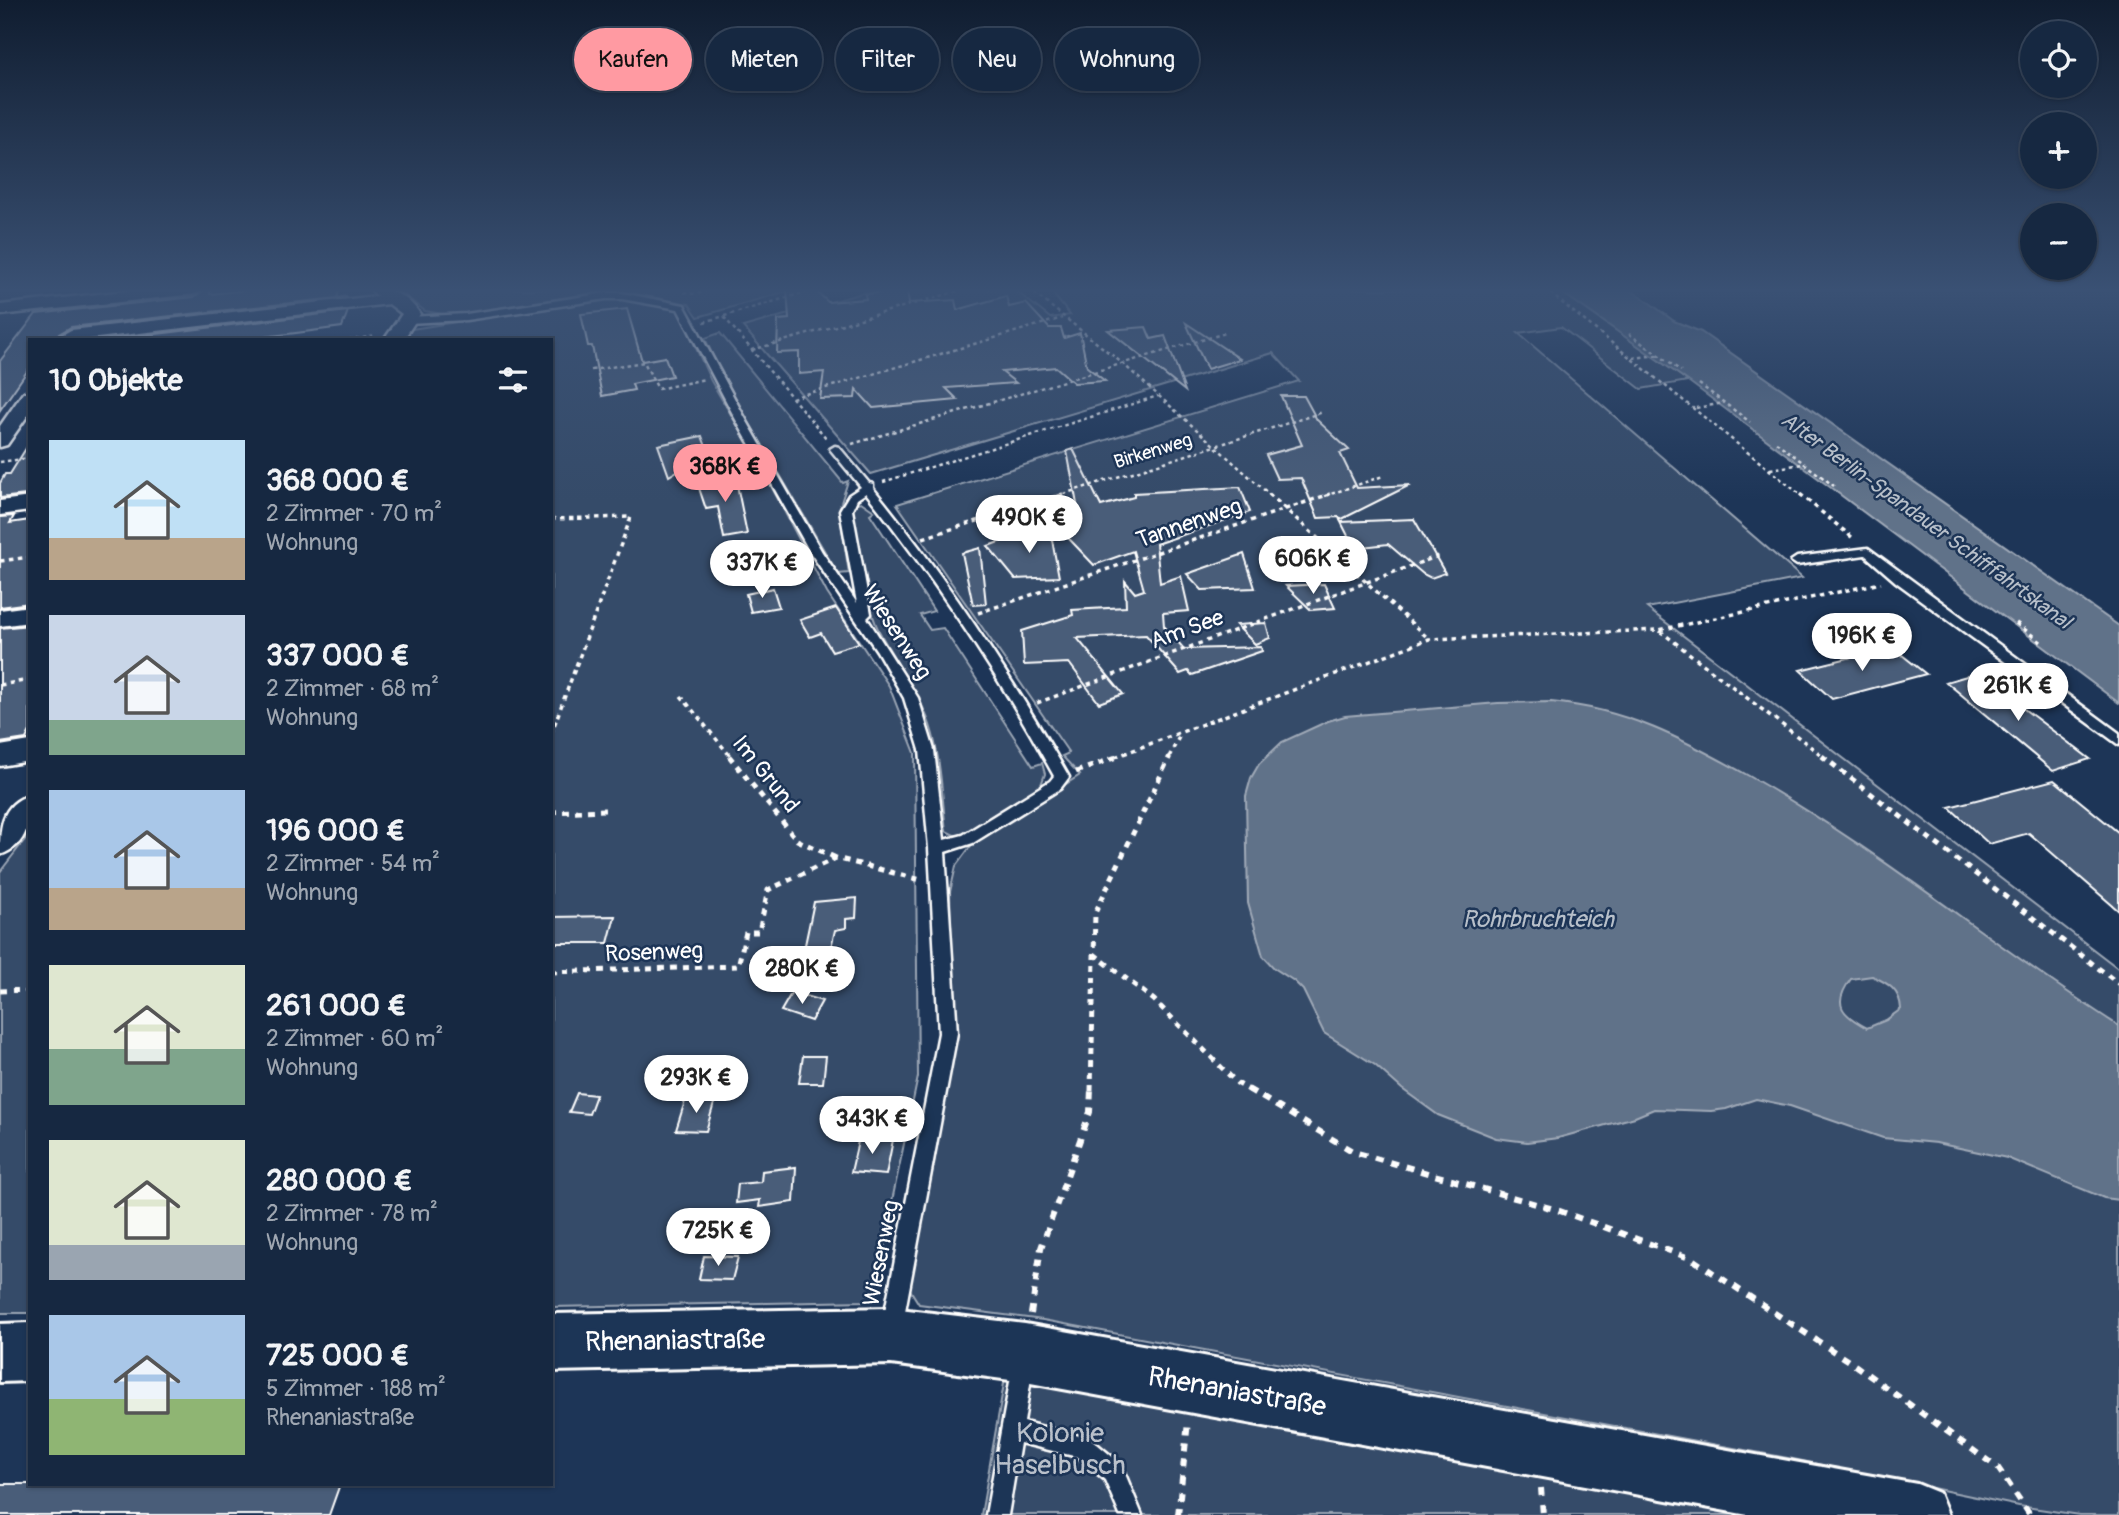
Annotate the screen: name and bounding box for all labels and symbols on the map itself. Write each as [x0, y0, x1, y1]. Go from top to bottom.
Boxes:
water label: Alter Berlin-Spandauer Schifffahrtskanal [1776, 407, 2078, 637]
street label: Birkenweg [1111, 428, 1195, 474]
pin: 368K € [668, 444, 782, 504]
street label: Tannenweg [1132, 491, 1246, 555]
pin: 490K € [972, 496, 1086, 555]
pin: 606K € [1256, 536, 1370, 596]
pin: 337K € [705, 540, 819, 600]
street label: Wiesenweg [856, 579, 938, 685]
street label: Am See [1146, 602, 1228, 656]
pin: 196K € [1805, 614, 1919, 673]
pin: 261K € [1961, 664, 2075, 723]
street label: Im Grund [726, 729, 806, 819]
water label: Rohrbruchteich [1462, 905, 1616, 934]
street label: Rosenweg [604, 936, 704, 968]
pin: 280K € [745, 946, 859, 1006]
pin: 293K € [639, 1056, 753, 1115]
pin: 343K € [815, 1096, 929, 1156]
street label: Wiesenweg [856, 1197, 906, 1309]
pin: 725K € [661, 1208, 775, 1268]
street label: Rhenaniastraße [585, 1322, 766, 1360]
street label: Rhenaniastraße [1145, 1359, 1329, 1425]
park label: Kolonie Haselbusch [994, 1416, 1126, 1483]

